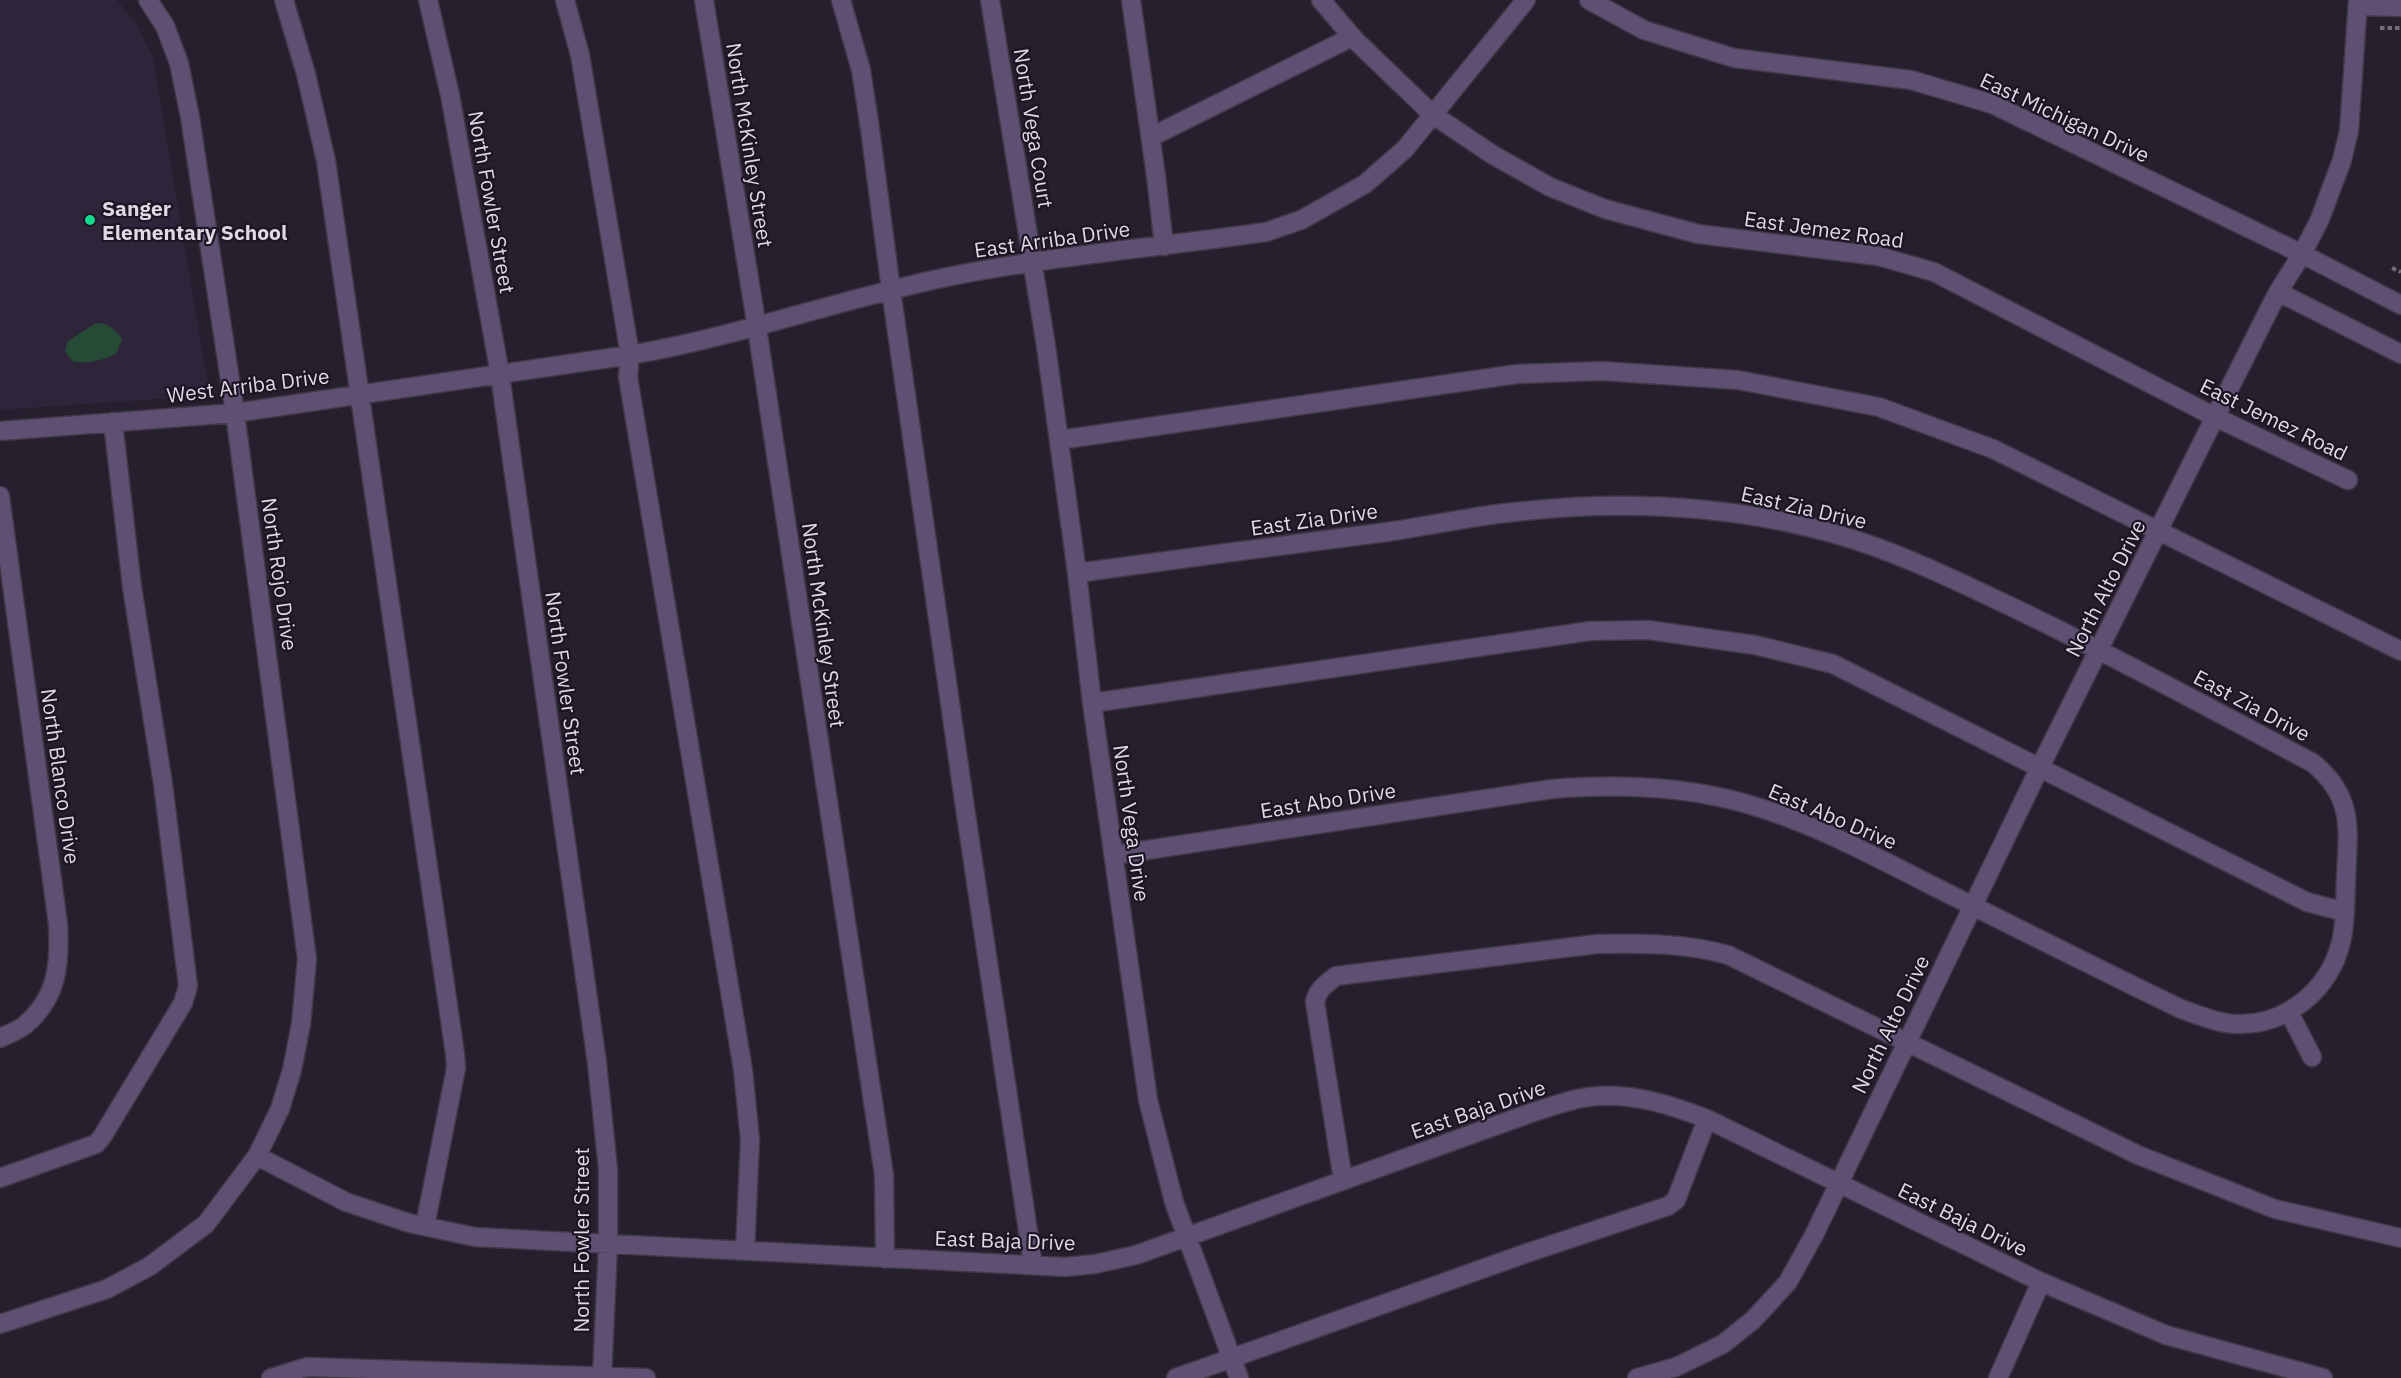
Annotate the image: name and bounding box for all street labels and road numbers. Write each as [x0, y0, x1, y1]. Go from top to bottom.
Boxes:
street label: North McKinley Street [720, 41, 780, 249]
street label: North Vega Court [1008, 46, 1060, 210]
street label: East Michigan Drive [1976, 65, 2154, 169]
street label: North Fowler Street [462, 108, 522, 296]
street label: East Jemez Road [1742, 204, 1906, 254]
street label: East Arriba Drive [972, 214, 1132, 264]
street label: West Arriba Drive [165, 361, 331, 409]
street label: East Jemez Road [2196, 371, 2352, 467]
street label: East Zia Drive [1738, 479, 1870, 535]
street label: North Rojo Drive [255, 496, 305, 652]
street label: East Zia Drive [1249, 496, 1379, 542]
street label: North Alto Drive [2058, 515, 2152, 661]
street label: North McKinley Street [796, 521, 852, 729]
street label: North Fowler Street [539, 589, 593, 777]
street label: East Zia Drive [2189, 663, 2315, 747]
street label: North Blanco Drive [35, 686, 87, 866]
street label: North Vega Drive [1107, 743, 1157, 903]
street label: East Abo Drive [1258, 775, 1398, 825]
street label: East Abo Drive [1764, 776, 1902, 856]
street label: North Alto Drive [1844, 950, 1936, 1098]
street label: East Baja Drive [1407, 1073, 1549, 1145]
street label: North Fowler Street [567, 1147, 595, 1333]
street label: East Baja Drive [1894, 1176, 2032, 1262]
street label: East Baja Drive [934, 1224, 1076, 1256]

